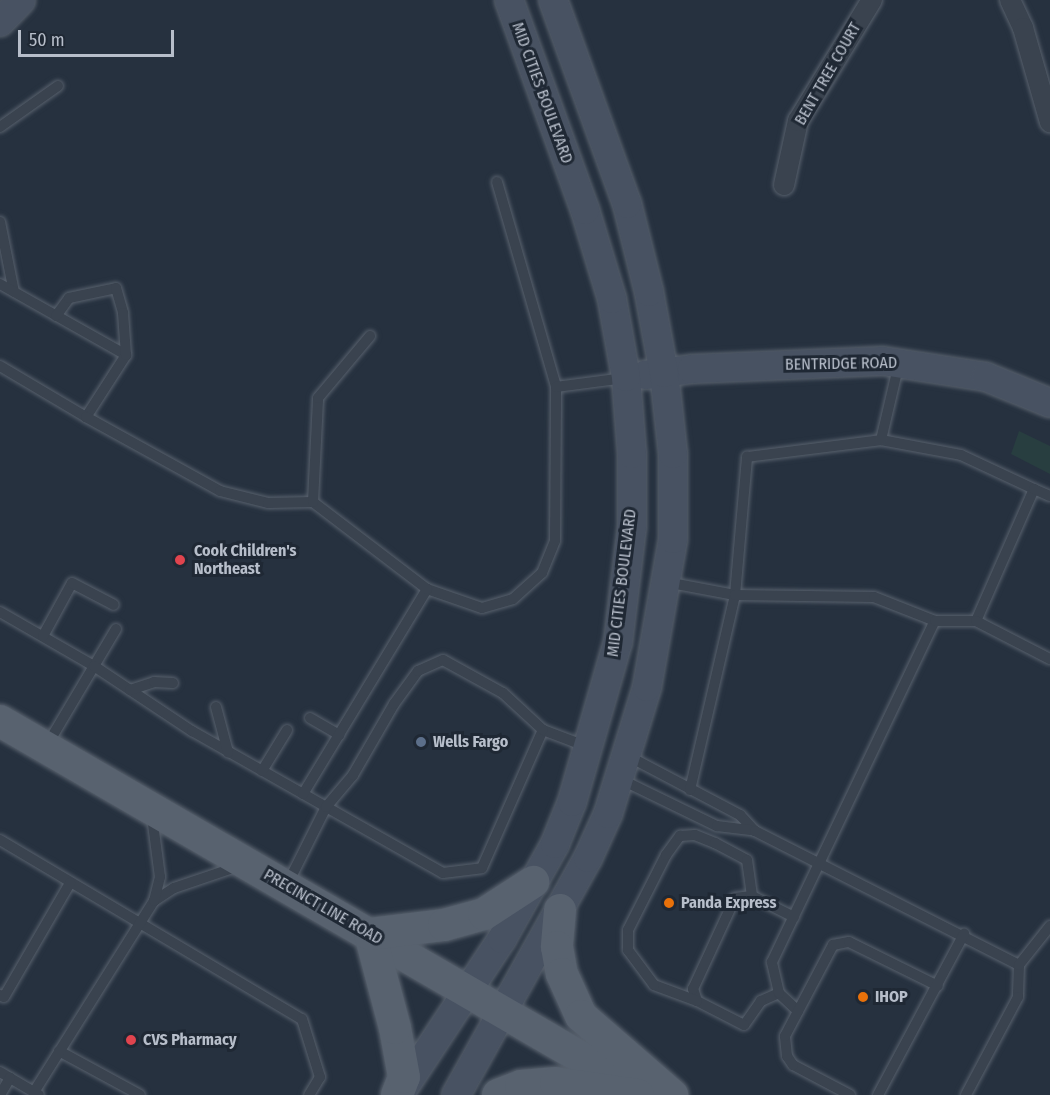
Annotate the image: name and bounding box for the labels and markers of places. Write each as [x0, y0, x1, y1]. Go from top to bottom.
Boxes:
place label: Cook Children's Northeast [194, 541, 297, 579]
marker: Cook Children's Northeast [171, 551, 189, 569]
place label: Wells Fargo [433, 732, 508, 752]
marker: Wells Fargo [414, 735, 428, 749]
place label: Panda Express [681, 893, 776, 913]
marker: Panda Express [662, 896, 676, 910]
place label: IHOP [875, 987, 908, 1007]
marker: IHOP [856, 990, 870, 1004]
place label: CVS Pharmacy [143, 1030, 237, 1050]
marker: CVS Pharmacy [124, 1033, 138, 1047]

